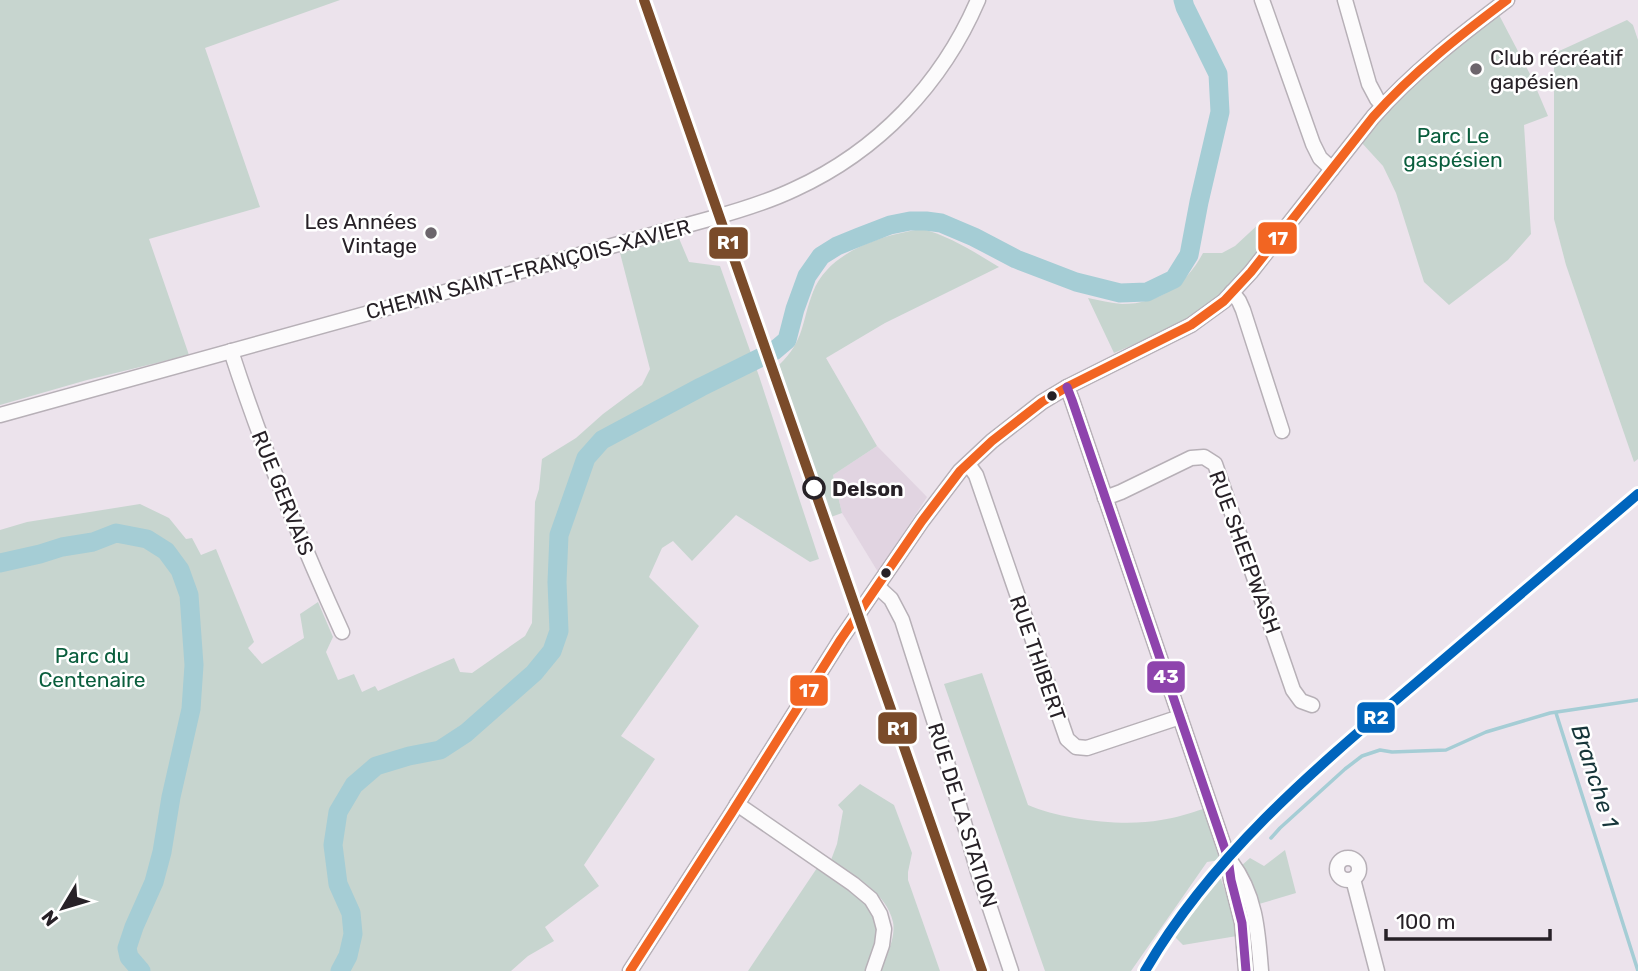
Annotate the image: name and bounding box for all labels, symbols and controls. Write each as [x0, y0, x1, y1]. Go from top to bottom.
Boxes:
place label: Club récréatif gapésien [1490, 45, 1623, 94]
marker: Club récréatif gapésien [1468, 61, 1484, 77]
park label: Parc Le gaspésien [1403, 123, 1503, 172]
place label: Les Années Vintage [305, 209, 417, 258]
street label: CHEMIN SAINT-FRANÇOIS-XAVIER [363, 214, 693, 324]
line badge: 17 [1257, 221, 1298, 255]
marker: Les Années Vintage [423, 225, 439, 241]
line badge: R1 [708, 226, 749, 260]
text: 17 [1268, 227, 1288, 250]
text: R1 [717, 231, 739, 254]
unlabelled marker [1045, 389, 1059, 403]
street label: RUE GERVAIS [247, 427, 319, 559]
street label: RUE SHEEPWASH [1204, 467, 1286, 637]
place label: Delson [832, 476, 903, 501]
marker: Delson [803, 477, 825, 499]
unlabelled marker [879, 566, 893, 580]
street label: RUE THIBERT [1005, 592, 1071, 724]
park label: Parc du Centenaire [38, 643, 146, 692]
line badge: 43 [1146, 660, 1186, 694]
text: 43 [1153, 665, 1179, 688]
line badge: 17 [789, 674, 829, 707]
text: 17 [799, 679, 819, 702]
line badge: R2 [1356, 701, 1396, 734]
text: R2 [1363, 706, 1389, 729]
line badge: R1 [877, 711, 918, 745]
text: R1 [887, 717, 909, 740]
street label: RUE DE LA STATION [923, 720, 1003, 910]
water label: Branche 1 [1565, 721, 1625, 831]
north arrow [28, 873, 98, 943]
scale bar [1386, 898, 1550, 942]
text: N [37, 906, 63, 931]
text: 100 m [1396, 909, 1455, 934]

